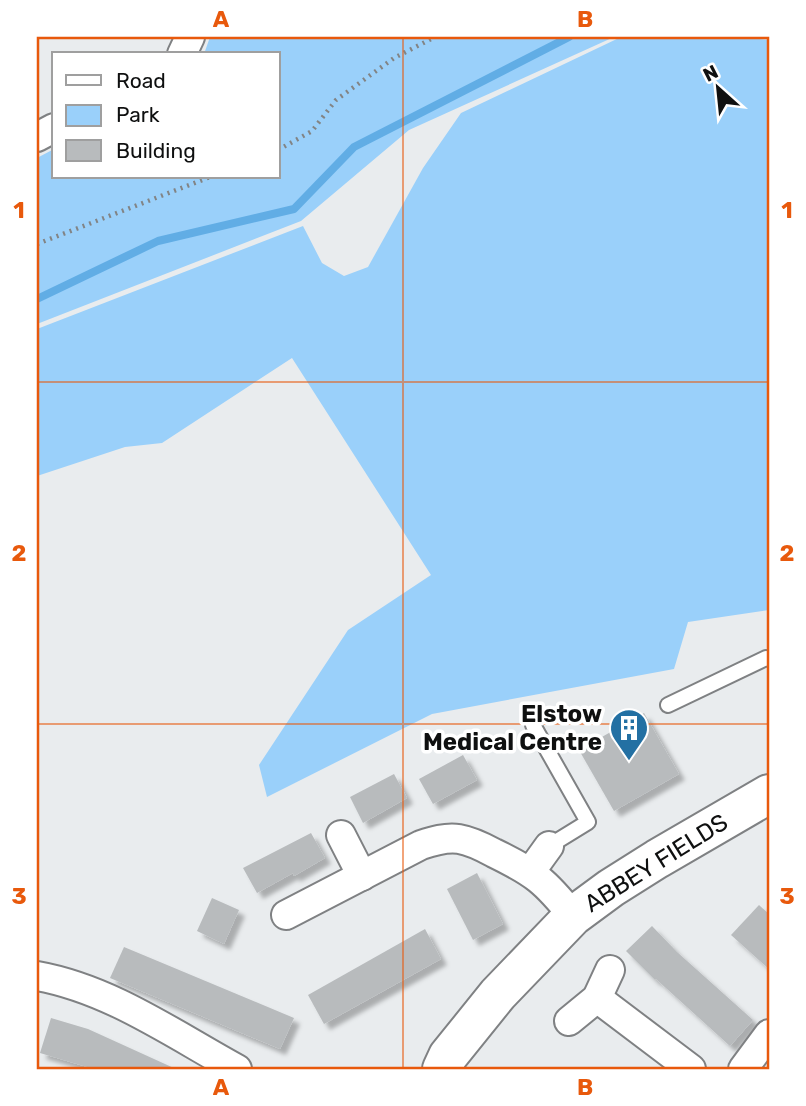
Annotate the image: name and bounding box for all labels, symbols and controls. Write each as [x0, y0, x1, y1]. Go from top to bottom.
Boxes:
text: A [213, 5, 230, 33]
text: B [577, 5, 593, 33]
legend [52, 52, 280, 178]
north arrow [684, 52, 754, 122]
text: N [699, 60, 722, 87]
text: Road [116, 68, 166, 93]
text: Park [116, 102, 160, 127]
text: Building [116, 138, 196, 163]
text: 1 [13, 196, 25, 224]
text: 1 [781, 196, 793, 224]
text: 2 [12, 539, 26, 567]
text: 2 [780, 539, 794, 567]
place label: Elstow Medical Centre [423, 700, 602, 756]
building icon: Elstow Medical Centre [608, 707, 650, 762]
street label: ABBEY FIELDS [579, 808, 733, 918]
text: 3 [11, 882, 27, 910]
text: 3 [779, 882, 795, 910]
text: A [213, 1073, 230, 1101]
text: B [577, 1073, 593, 1101]

